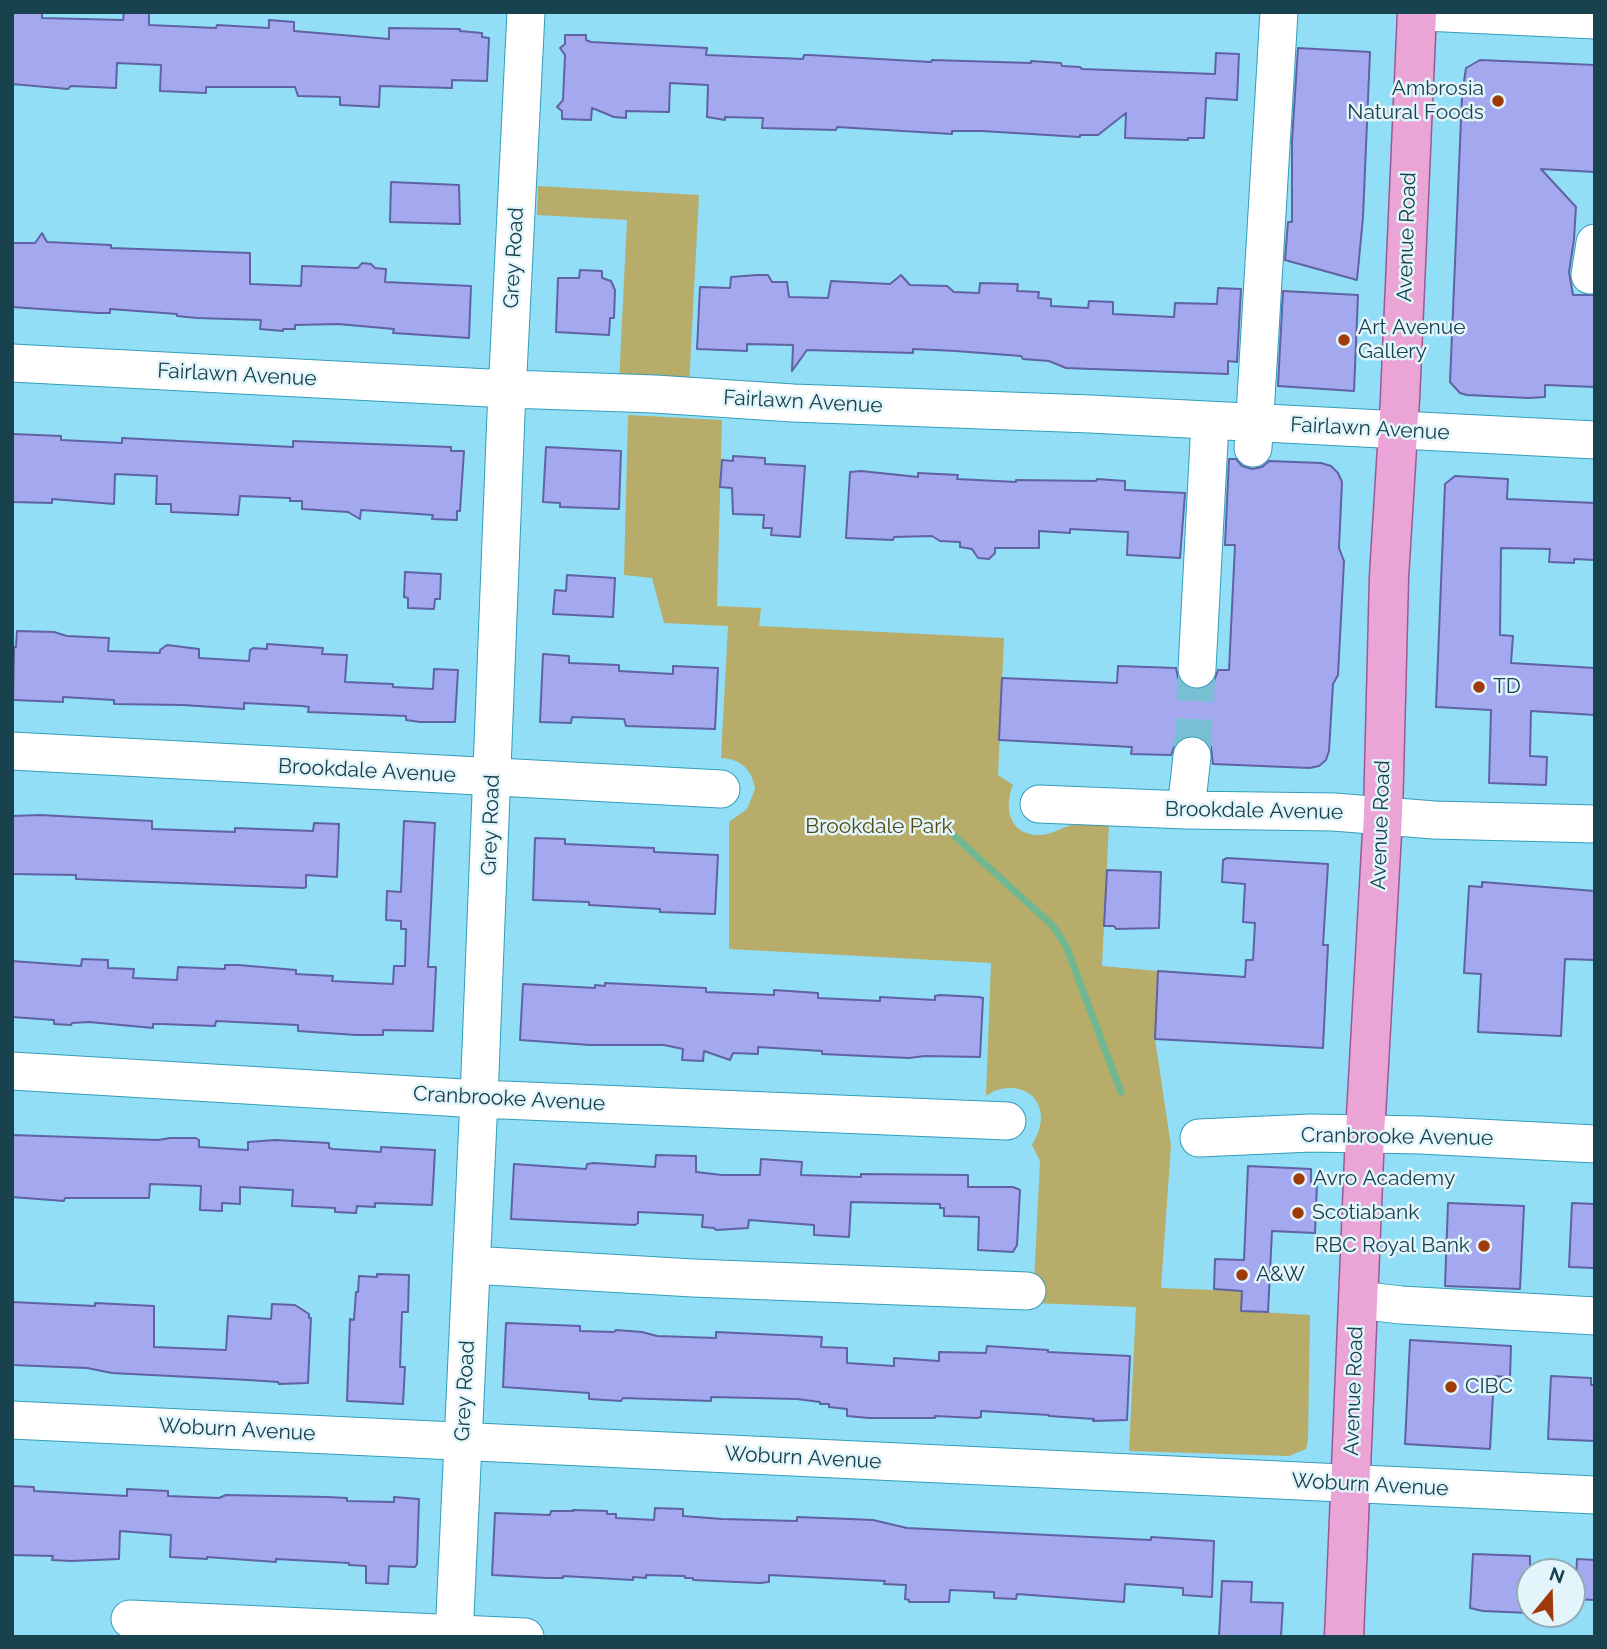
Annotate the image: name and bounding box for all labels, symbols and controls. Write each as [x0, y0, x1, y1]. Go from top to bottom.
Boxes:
place label: Ambrosia Natural Foods [1347, 76, 1484, 126]
marker: Ambrosia Natural Foods [1490, 93, 1506, 109]
street label: Avenue Road [1392, 172, 1422, 302]
street label: Grey Road [499, 207, 529, 309]
place label: Art Avenue Gallery [1358, 315, 1466, 365]
marker: Art Avenue Gallery [1336, 332, 1352, 348]
street label: Fairlawn Avenue [157, 358, 317, 392]
street label: Fairlawn Avenue [723, 385, 883, 419]
street label: Fairlawn Avenue [1290, 412, 1450, 446]
place label: TD [1493, 674, 1521, 700]
marker: TD [1471, 679, 1487, 695]
street label: Brookdale Avenue [277, 754, 457, 788]
street label: Avenue Road [1366, 760, 1396, 890]
street label: Grey Road [477, 774, 505, 876]
street label: Brookdale Avenue [1165, 797, 1343, 825]
park label: Brookdale Park [805, 814, 953, 840]
street label: Cranbrooke Avenue [412, 1081, 606, 1117]
street label: Cranbrooke Avenue [1301, 1123, 1493, 1151]
place label: Avro Academy [1313, 1166, 1455, 1192]
marker: Avro Academy [1291, 1171, 1307, 1187]
place label: Scotiabank [1312, 1200, 1419, 1226]
marker: Scotiabank [1290, 1205, 1306, 1221]
place label: RBC Royal Bank [1315, 1233, 1470, 1259]
marker: RBC Royal Bank [1476, 1238, 1492, 1254]
place label: A&W [1256, 1262, 1305, 1288]
marker: A&W [1234, 1267, 1250, 1283]
street label: Avenue Road [1339, 1326, 1369, 1456]
street label: Grey Road [450, 1340, 480, 1442]
place label: CIBC [1465, 1374, 1513, 1400]
marker: CIBC [1443, 1379, 1459, 1395]
street label: Woburn Avenue [158, 1413, 316, 1447]
street label: Woburn Avenue [724, 1441, 882, 1475]
street label: Woburn Avenue [1291, 1468, 1449, 1502]
north arrow [1516, 1558, 1586, 1628]
text: N [1547, 1562, 1568, 1588]

